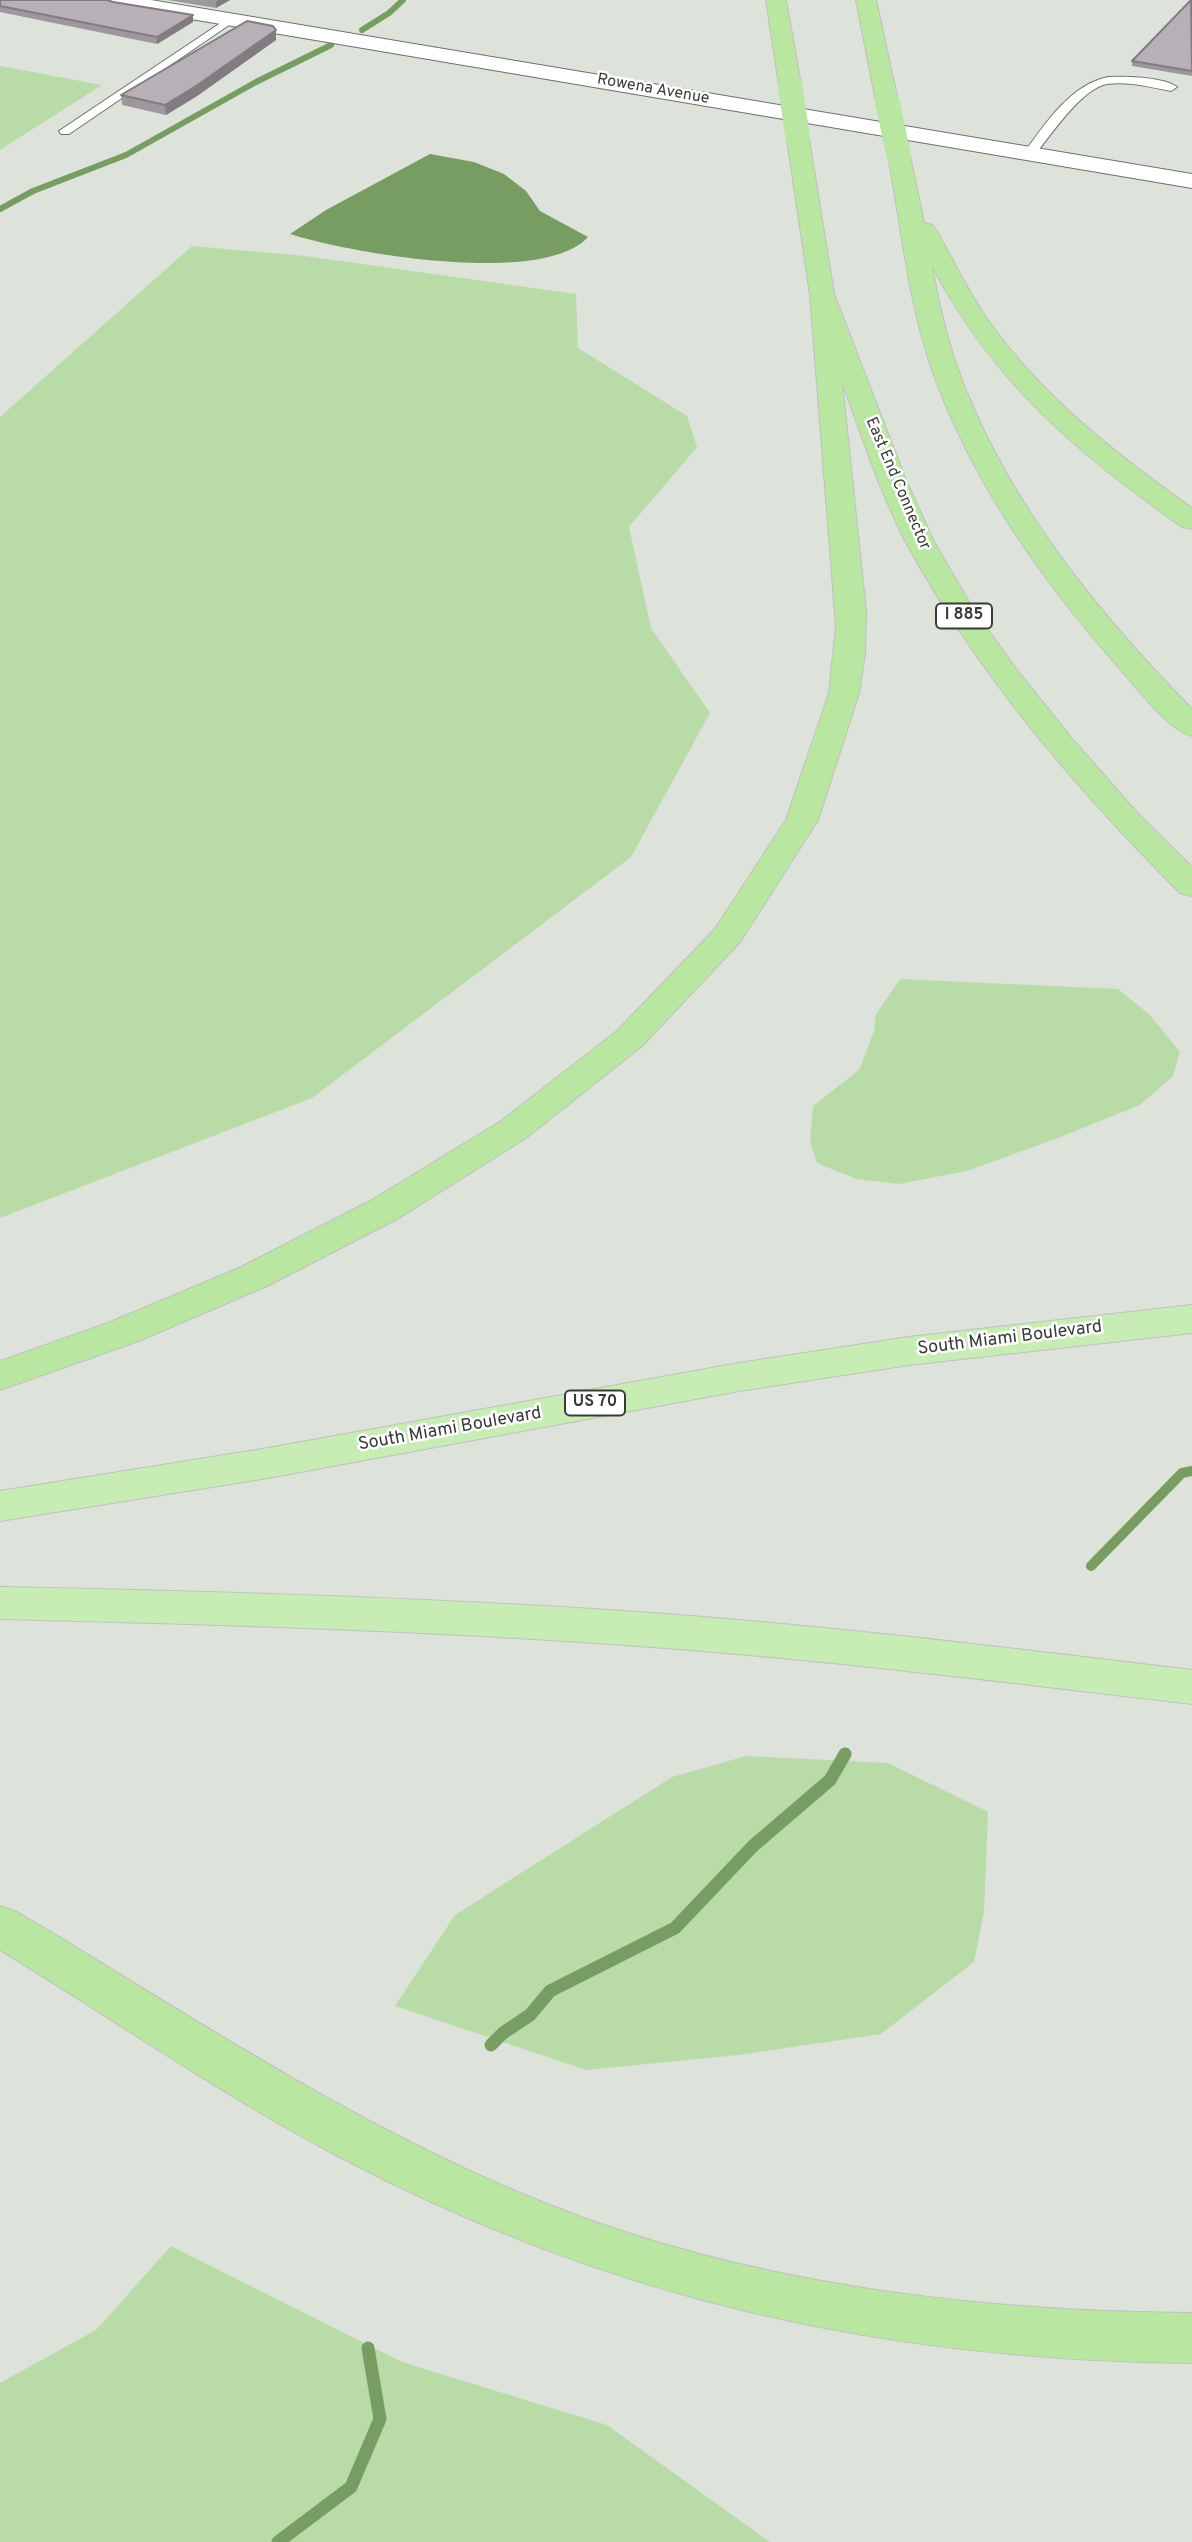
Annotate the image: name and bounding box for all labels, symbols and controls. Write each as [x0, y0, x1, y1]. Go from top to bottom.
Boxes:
street label: Rowena Avenue [595, 71, 711, 109]
street label: East End Connector [860, 415, 934, 553]
road number: I 885 [936, 604, 992, 628]
street label: South Miami Boulevard [917, 1317, 1103, 1361]
road number: US 70 [565, 1390, 625, 1415]
street label: South Miami Boulevard [357, 1403, 543, 1457]

